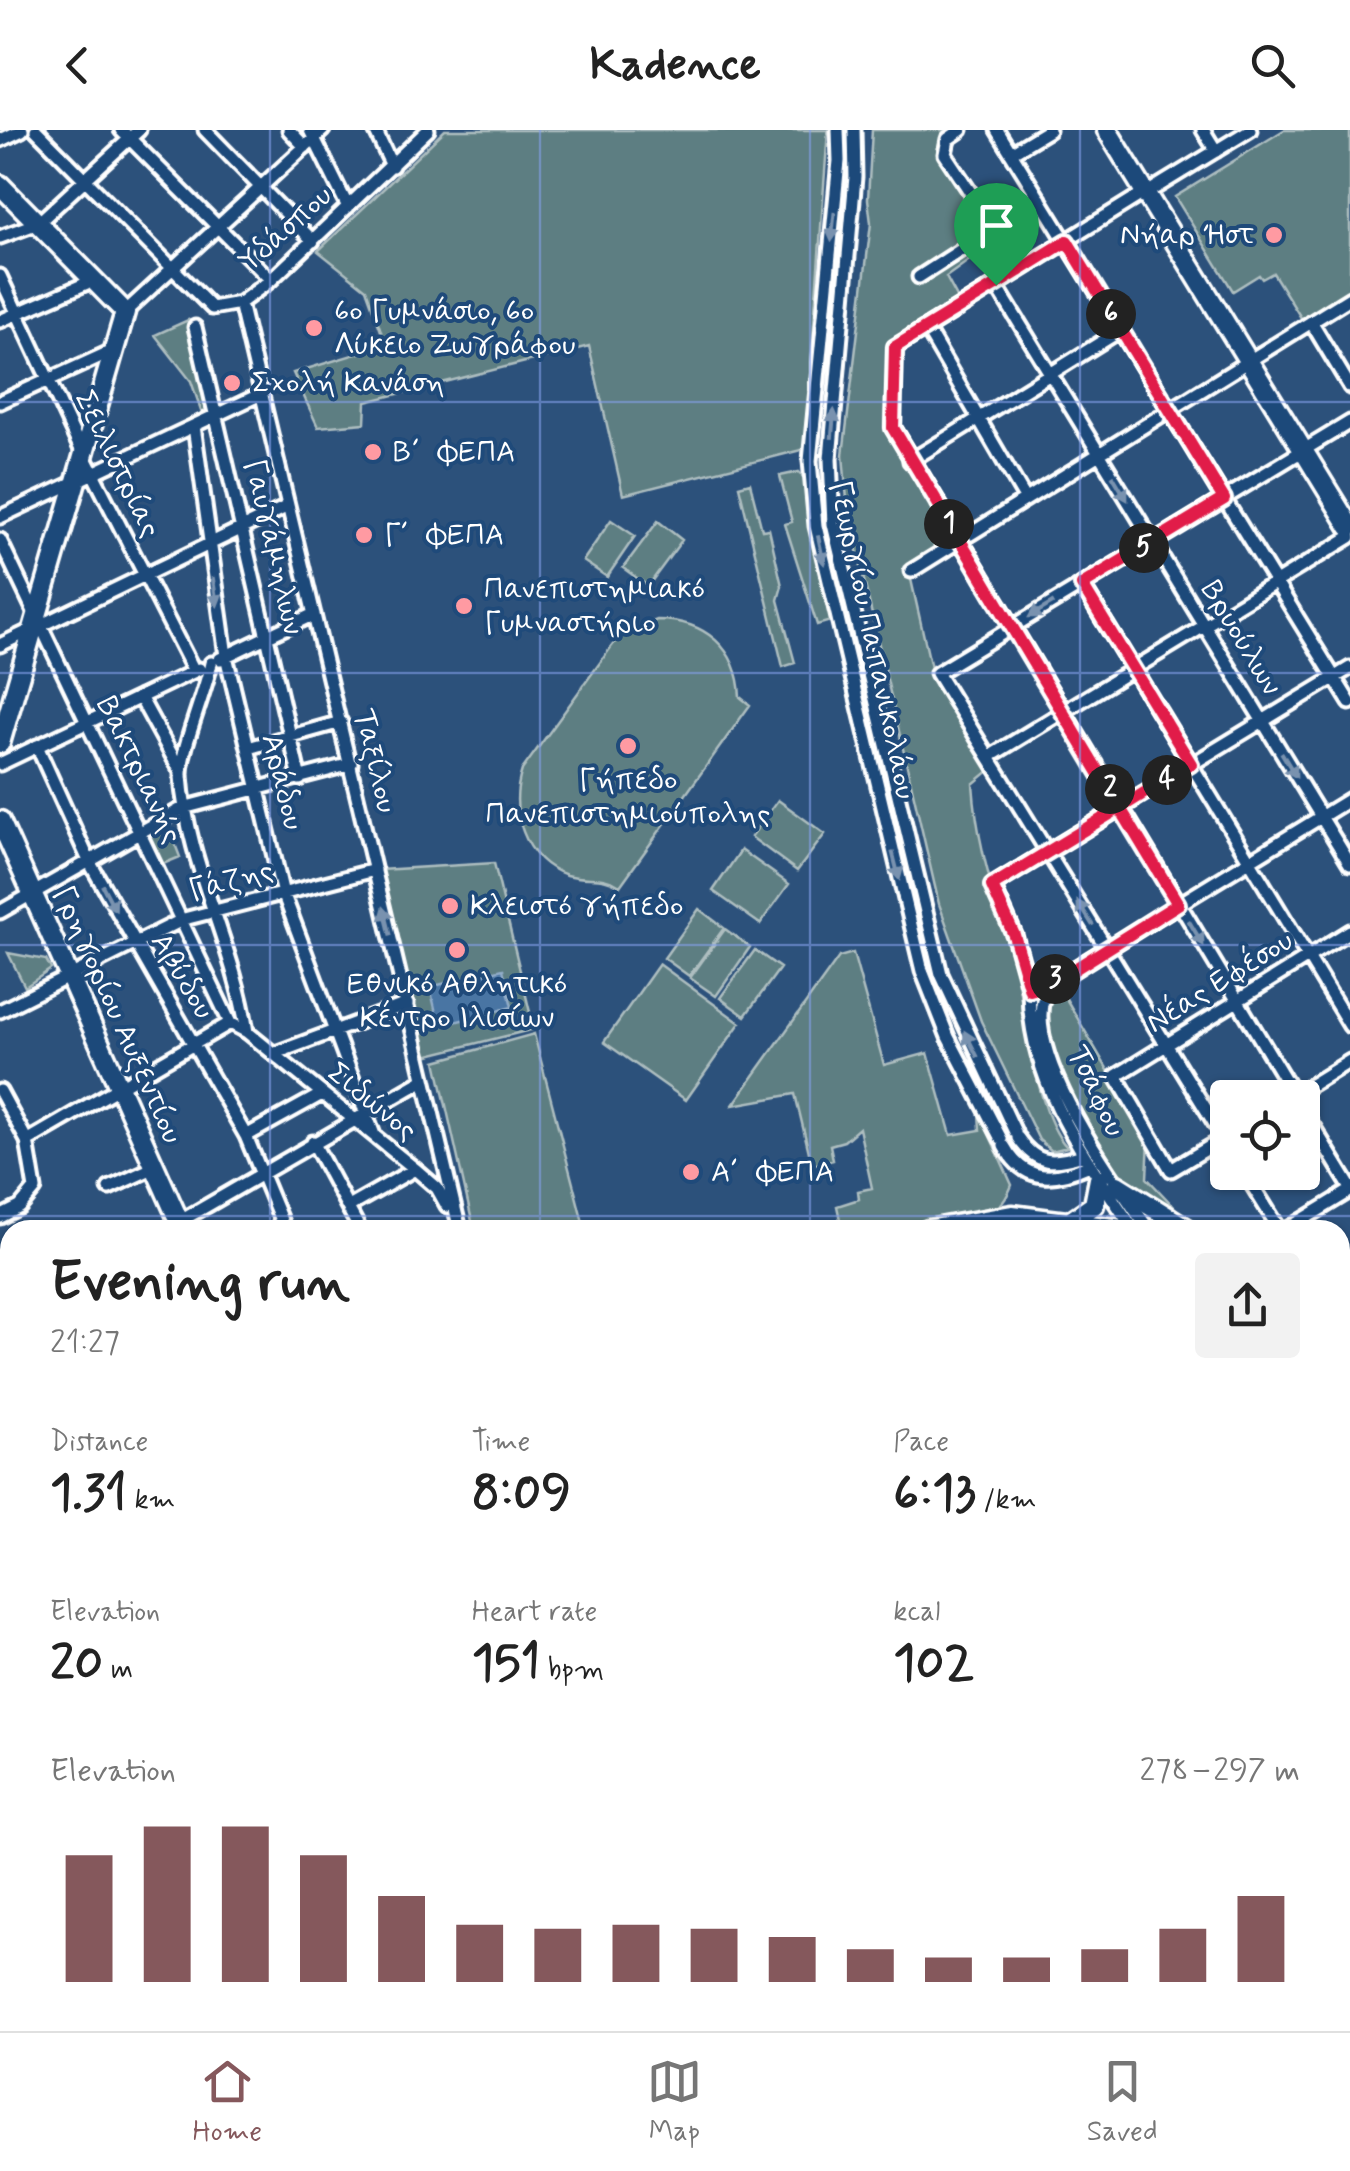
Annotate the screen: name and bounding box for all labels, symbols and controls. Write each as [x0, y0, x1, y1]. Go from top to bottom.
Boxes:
text: Kadence [589, 36, 761, 95]
icon: back [50, 38, 105, 93]
icon: search [1245, 38, 1300, 93]
street label: Υδάσπου [231, 177, 341, 281]
pin [954, 183, 1039, 286]
icon: arrive [969, 198, 1024, 253]
one-way arrow [824, 212, 840, 244]
place label: Νήαρ Ήστ [1120, 216, 1254, 255]
marker: Νήαρ Ήστ [1263, 224, 1285, 246]
pin: 6 [1086, 289, 1136, 339]
place label: 6ο Γυμνάσιο, 6ο Λύκειο Ζωγράφου [334, 292, 575, 365]
text: 6 [1104, 295, 1118, 332]
marker: 6ο Γυμνάσιο, 6ο Λύκειο Ζωγράφου [303, 317, 325, 339]
place label: Σχολή Κανάση [252, 364, 445, 403]
marker: Σχολή Κανάση [221, 372, 243, 394]
street label: Σειλιστρίας [65, 384, 169, 544]
one-way arrow [825, 408, 841, 439]
place label: Β΄ ΦΕΠΑ [393, 433, 516, 472]
marker: Β΄ ΦΕΠΑ [362, 441, 384, 463]
street label: Γαυγάμηλων [234, 455, 312, 639]
one-way arrow [1111, 474, 1128, 502]
street label: Γεωργίου Παπανικολάου [819, 477, 925, 803]
pin: 1 [924, 499, 974, 549]
text: 1 [943, 505, 955, 542]
place label: Γ΄ ΦΕΠΑ [384, 516, 504, 555]
pin: 5 [1119, 523, 1169, 573]
marker: Γ΄ ΦΕΠΑ [353, 524, 375, 546]
text: 5 [1136, 529, 1152, 566]
one-way arrow [813, 535, 829, 566]
place label: Πανεπιστημιακό Γυμναστήριο [484, 570, 705, 643]
street label: Βρυούλων [1191, 573, 1291, 703]
one-way arrow [208, 577, 224, 608]
marker: Πανεπιστημιακό Γυμναστήριο [453, 595, 475, 617]
one-way arrow [1027, 601, 1055, 618]
street label: Βακτριανής [87, 690, 191, 850]
street label: Ταξίλου [344, 705, 406, 817]
street label: Αράδου [251, 730, 313, 834]
marker: Γήπεδο Πανεπιστημιούπολης [617, 735, 639, 757]
one-way arrow [1280, 751, 1298, 779]
pin: 4 [1142, 755, 1192, 805]
place label: Γήπεδο Πανεπιστημιούπολης [486, 761, 770, 834]
text: 4 [1159, 761, 1175, 798]
pin: 2 [1085, 764, 1135, 814]
text: 2 [1103, 770, 1117, 807]
street label: Γάζης [185, 851, 277, 911]
one-way arrow [889, 851, 904, 882]
street label: Γρηγορίου Αυξεντίου [43, 880, 191, 1150]
one-way arrow [100, 883, 117, 912]
place label: Κλειστό γήπεδο [470, 887, 683, 926]
marker: Κλειστό γήπεδο [439, 895, 461, 917]
one-way arrow [1077, 899, 1094, 927]
one-way arrow [379, 905, 394, 936]
one-way arrow [1187, 919, 1205, 947]
street label: Νέας Εφέσου [1139, 921, 1301, 1043]
street label: Αβύδου [141, 926, 223, 1026]
marker: Εθνικό Αθλητικό Κέντρο Ιλισίων [446, 939, 468, 961]
pin: 3 [1030, 954, 1080, 1004]
text: 3 [1049, 960, 1061, 997]
place label: Εθνικό Αθλητικό Κέντρο Ιλισίων [347, 965, 567, 1038]
one-way arrow [963, 1030, 980, 1059]
street label: Τσάφου [1058, 1039, 1134, 1143]
street label: Σιδώνος [319, 1054, 425, 1150]
map controls [1210, 1080, 1320, 1190]
button: locate [1210, 1080, 1320, 1190]
place label: Α΄ ΦΕΠΑ [711, 1153, 834, 1192]
marker: Α΄ ΦΕΠΑ [680, 1161, 702, 1183]
text: Evening run [50, 1248, 350, 1320]
button: share [1195, 1253, 1300, 1358]
text: 21:27 [50, 1322, 120, 1364]
text: Distance [50, 1424, 148, 1461]
text: Time [472, 1424, 530, 1461]
text: Pace [893, 1424, 949, 1461]
text: 1.31 [50, 1461, 127, 1527]
text: 8:09 [472, 1461, 571, 1527]
text: 6:13 [893, 1461, 976, 1527]
text: km [127, 1482, 175, 1519]
text: /km [976, 1482, 1036, 1519]
text: Elevation [50, 1594, 160, 1631]
text: Heart rate [472, 1594, 597, 1631]
text: kcal [893, 1594, 940, 1631]
text: 20 [50, 1631, 103, 1697]
text: 151 [472, 1631, 540, 1697]
text: 102 [893, 1631, 974, 1697]
text: m [103, 1652, 133, 1689]
text: bpm [540, 1652, 604, 1689]
text: Elevation [50, 1750, 176, 1792]
text: 278–297 m [1140, 1750, 1300, 1792]
tab: Home [192, 2054, 262, 2151]
tab: Map [647, 2054, 702, 2151]
tab: Saved [1087, 2054, 1158, 2151]

